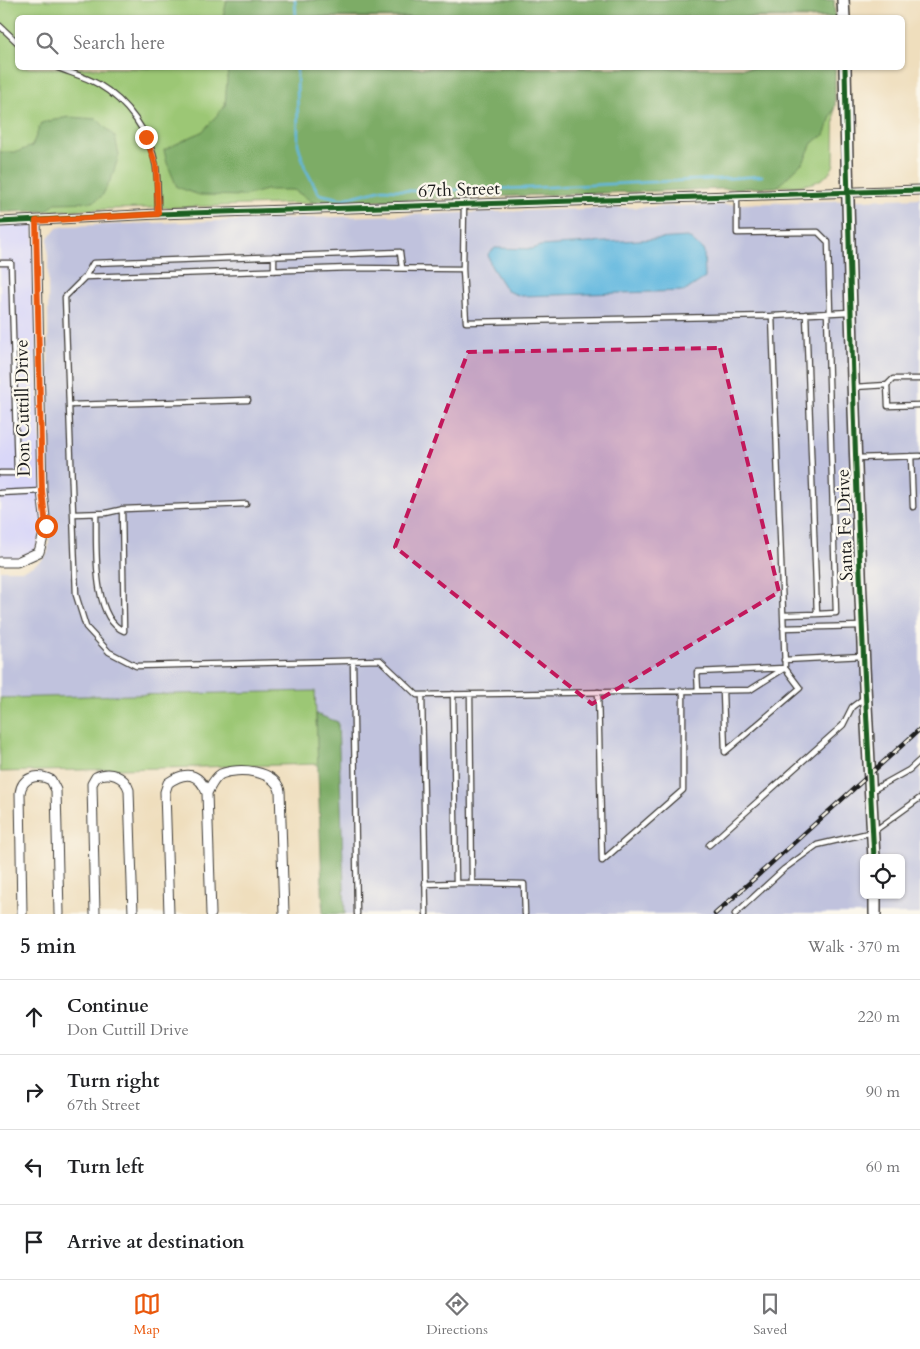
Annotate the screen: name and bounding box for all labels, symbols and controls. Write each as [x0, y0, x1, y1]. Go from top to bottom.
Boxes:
search box [15, 15, 905, 70]
icon: search [33, 29, 61, 57]
text: Search here [73, 30, 165, 56]
route end [135, 126, 158, 149]
street label: 67th Street [418, 176, 501, 204]
street label: Don Cuttill Drive [9, 339, 37, 477]
street label: Santa Fe Drive [831, 469, 859, 581]
route start [35, 515, 58, 538]
map controls [860, 854, 905, 899]
button: locate [860, 854, 905, 899]
text: 5 min [20, 932, 76, 961]
text: Walk · 370 m [808, 936, 900, 958]
text: Continue [67, 993, 149, 1019]
icon: ahead [20, 1003, 48, 1031]
text: 220 m [858, 1006, 900, 1028]
text: Don Cuttill Drive [67, 1019, 189, 1041]
text: Turn right [67, 1068, 159, 1094]
icon: right [20, 1078, 48, 1106]
text: 90 m [866, 1081, 900, 1103]
text: 67th Street [67, 1094, 140, 1116]
icon: left [20, 1153, 48, 1181]
text: Turn left [67, 1154, 144, 1180]
text: 60 m [866, 1156, 900, 1178]
icon: arrive [20, 1228, 48, 1256]
text: Arrive at destination [67, 1229, 244, 1255]
tab: Map [133, 1290, 161, 1339]
tab: Directions [426, 1290, 488, 1339]
tab: Saved [753, 1290, 787, 1339]

